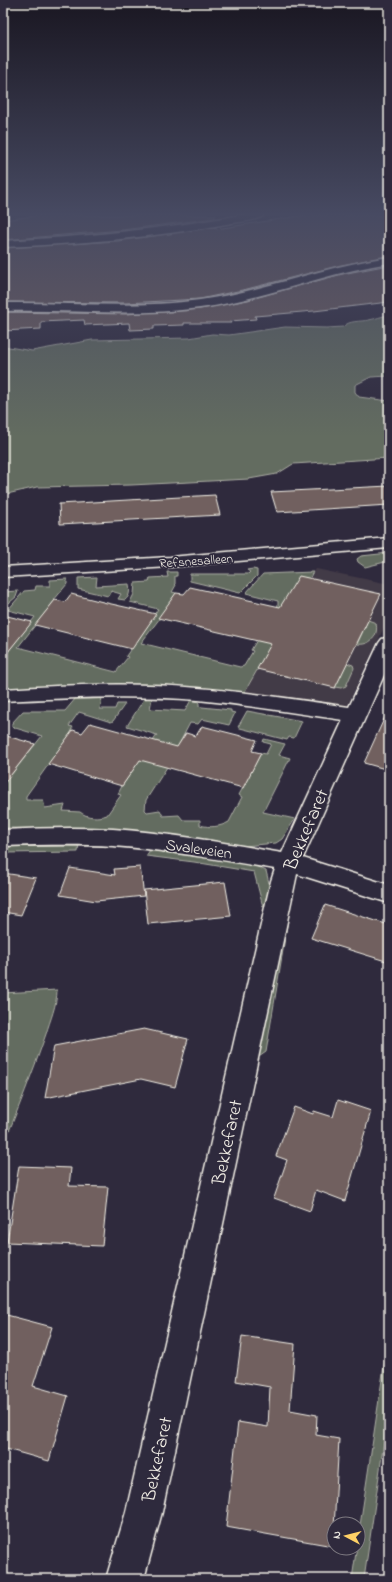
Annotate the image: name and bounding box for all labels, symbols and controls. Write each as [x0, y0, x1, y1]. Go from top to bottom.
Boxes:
street label: Refsnesalleen [159, 549, 234, 574]
street label: Bekkefaret [278, 784, 337, 876]
street label: Svaleveien [164, 833, 234, 867]
street label: Bekkefaret [206, 1097, 251, 1189]
street label: Bekkefaret [136, 1414, 181, 1506]
north arrow [326, 1516, 366, 1556]
text: N [329, 1530, 345, 1540]

